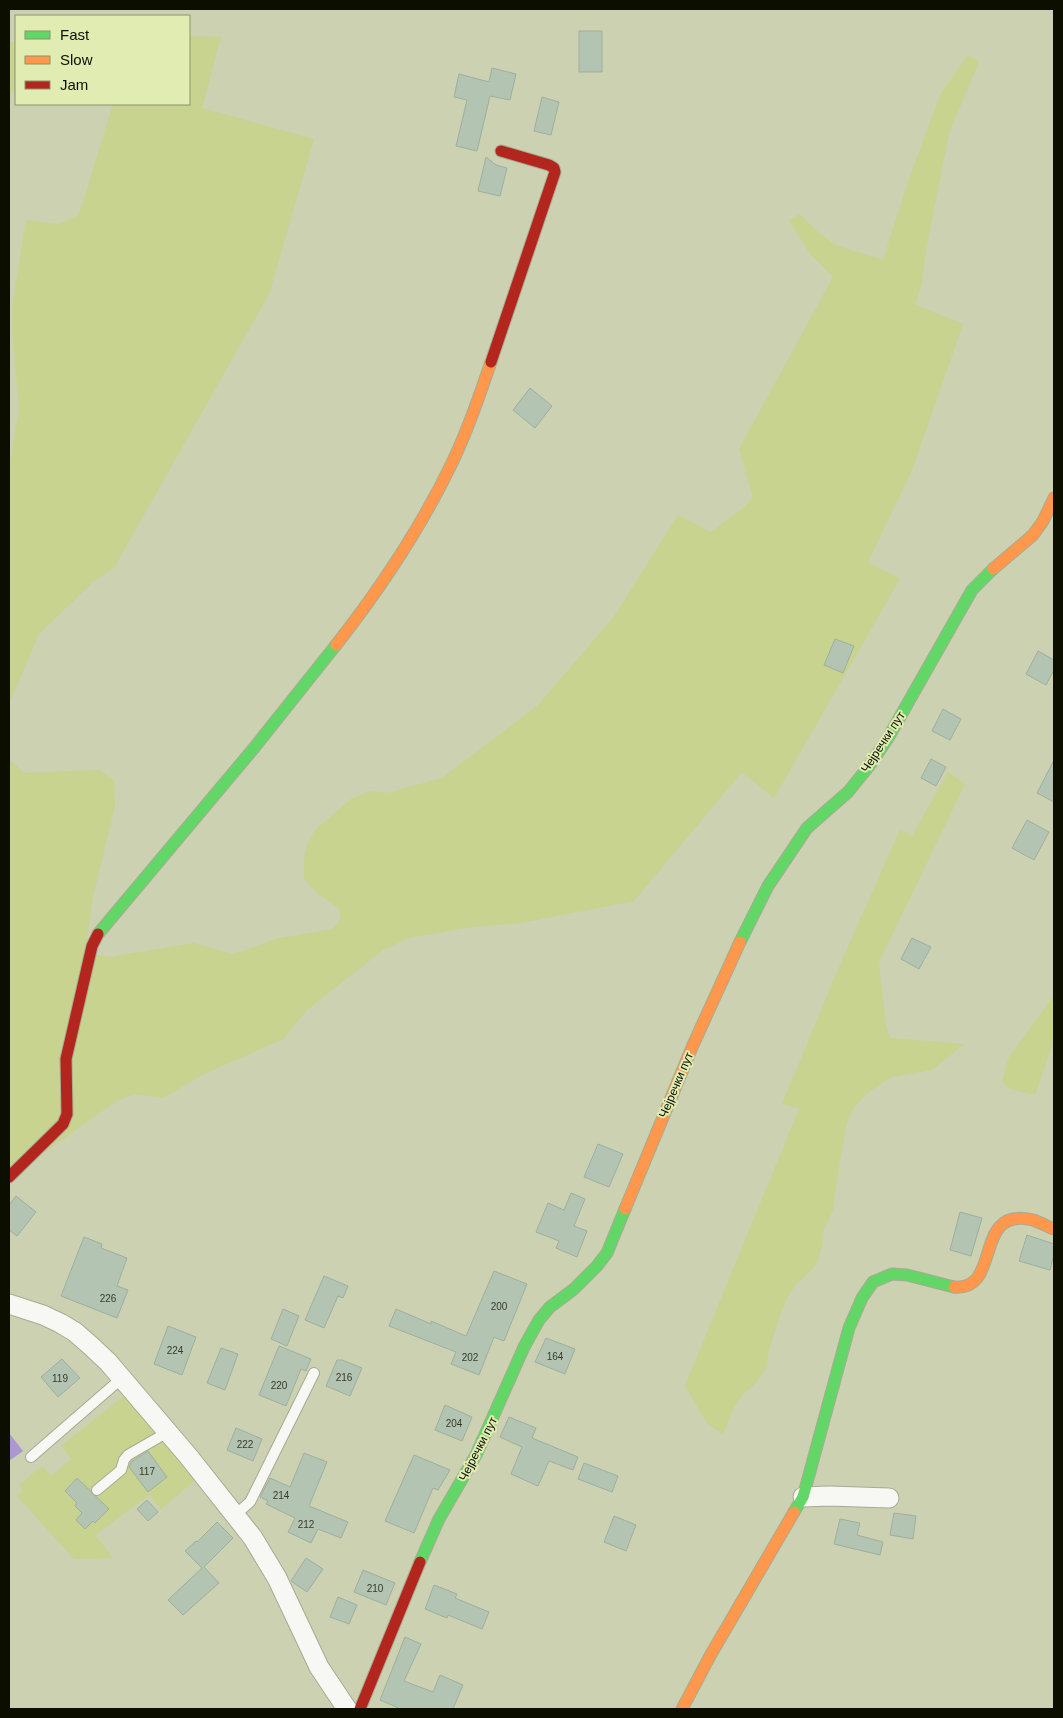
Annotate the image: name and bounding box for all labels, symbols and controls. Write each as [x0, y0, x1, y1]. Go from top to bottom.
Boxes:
legend [15, 15, 190, 105]
text: Fast [60, 26, 90, 43]
text: Slow [60, 51, 93, 68]
text: Jam [60, 76, 88, 93]
street label: Чејречки пут [858, 708, 908, 775]
street label: Чејречки пут [656, 1050, 696, 1120]
house number: 226 [100, 1293, 117, 1304]
house number: 200 [491, 1301, 508, 1312]
house number: 224 [167, 1345, 184, 1356]
house number: 164 [547, 1351, 564, 1362]
house number: 202 [462, 1352, 479, 1363]
house number: 216 [336, 1372, 353, 1383]
house number: 119 [52, 1373, 68, 1384]
house number: 220 [271, 1380, 288, 1391]
street label: Чејречки пут [456, 1414, 500, 1483]
house number: 204 [446, 1418, 463, 1429]
house number: 222 [237, 1439, 254, 1450]
house number: 117 [139, 1466, 155, 1477]
house number: 214 [273, 1490, 290, 1501]
house number: 212 [298, 1519, 315, 1530]
house number: 210 [367, 1583, 384, 1594]

